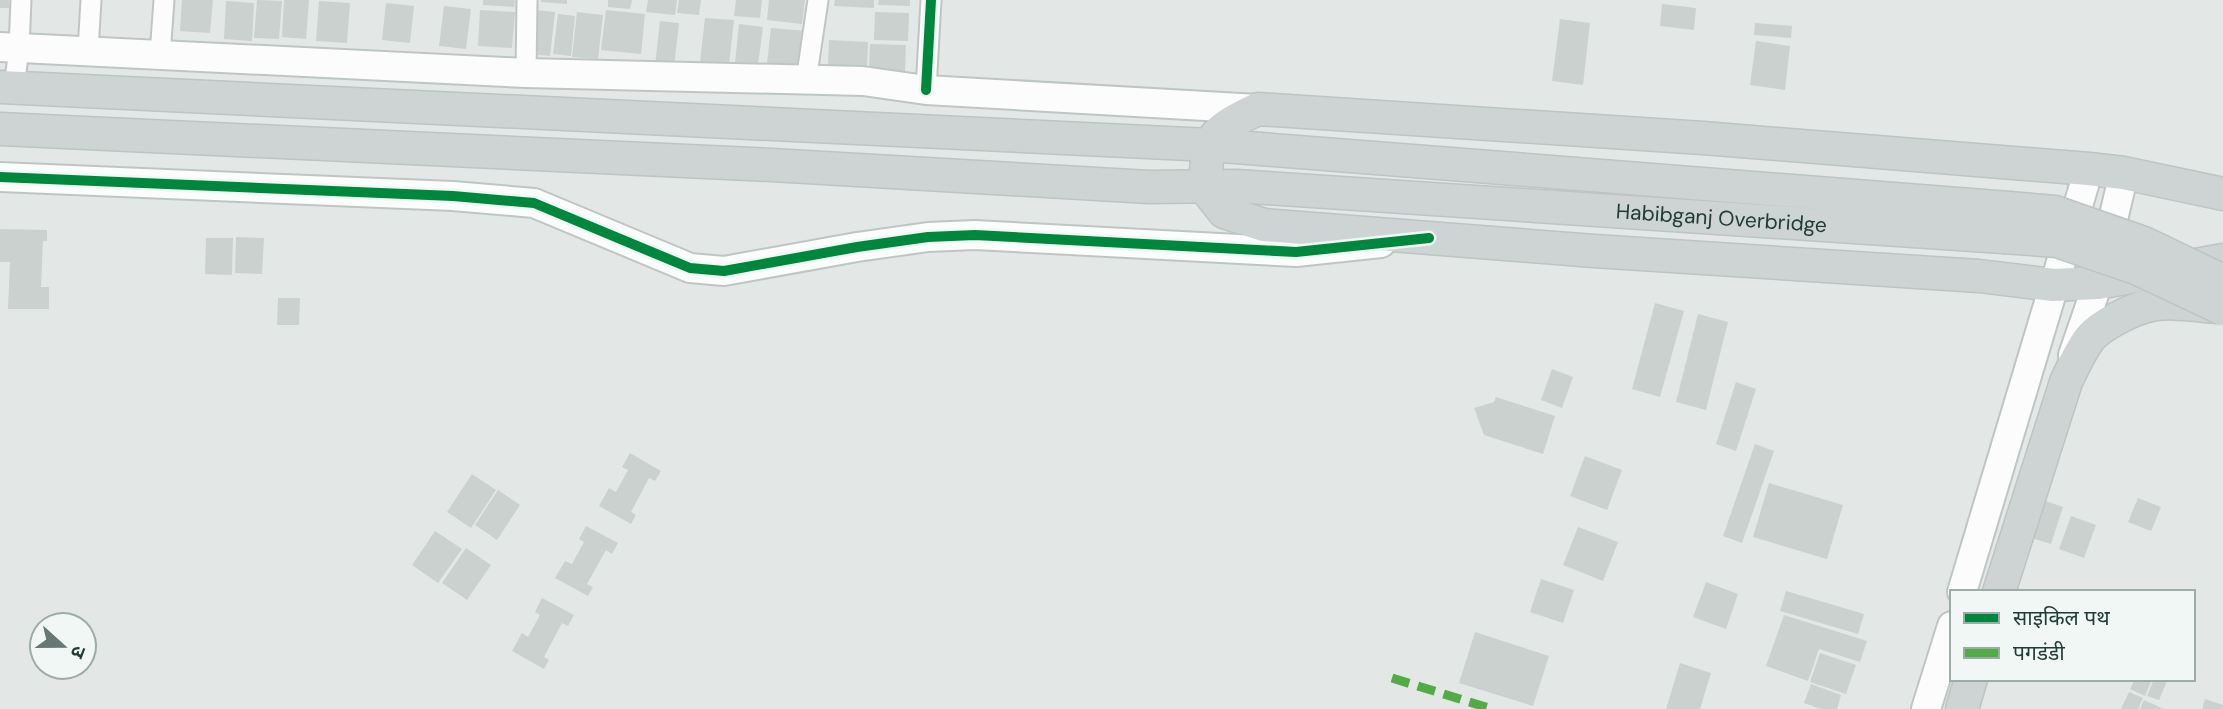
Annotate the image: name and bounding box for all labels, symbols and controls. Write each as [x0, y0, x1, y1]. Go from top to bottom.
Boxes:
street label: Habibganj Overbridge [1615, 197, 1828, 239]
legend [1950, 590, 2195, 681]
text: साइकिल पथ [2013, 604, 2110, 632]
north arrow [28, 611, 98, 681]
text: पगडंडी [2013, 639, 2065, 667]
text: उ [64, 642, 92, 662]

